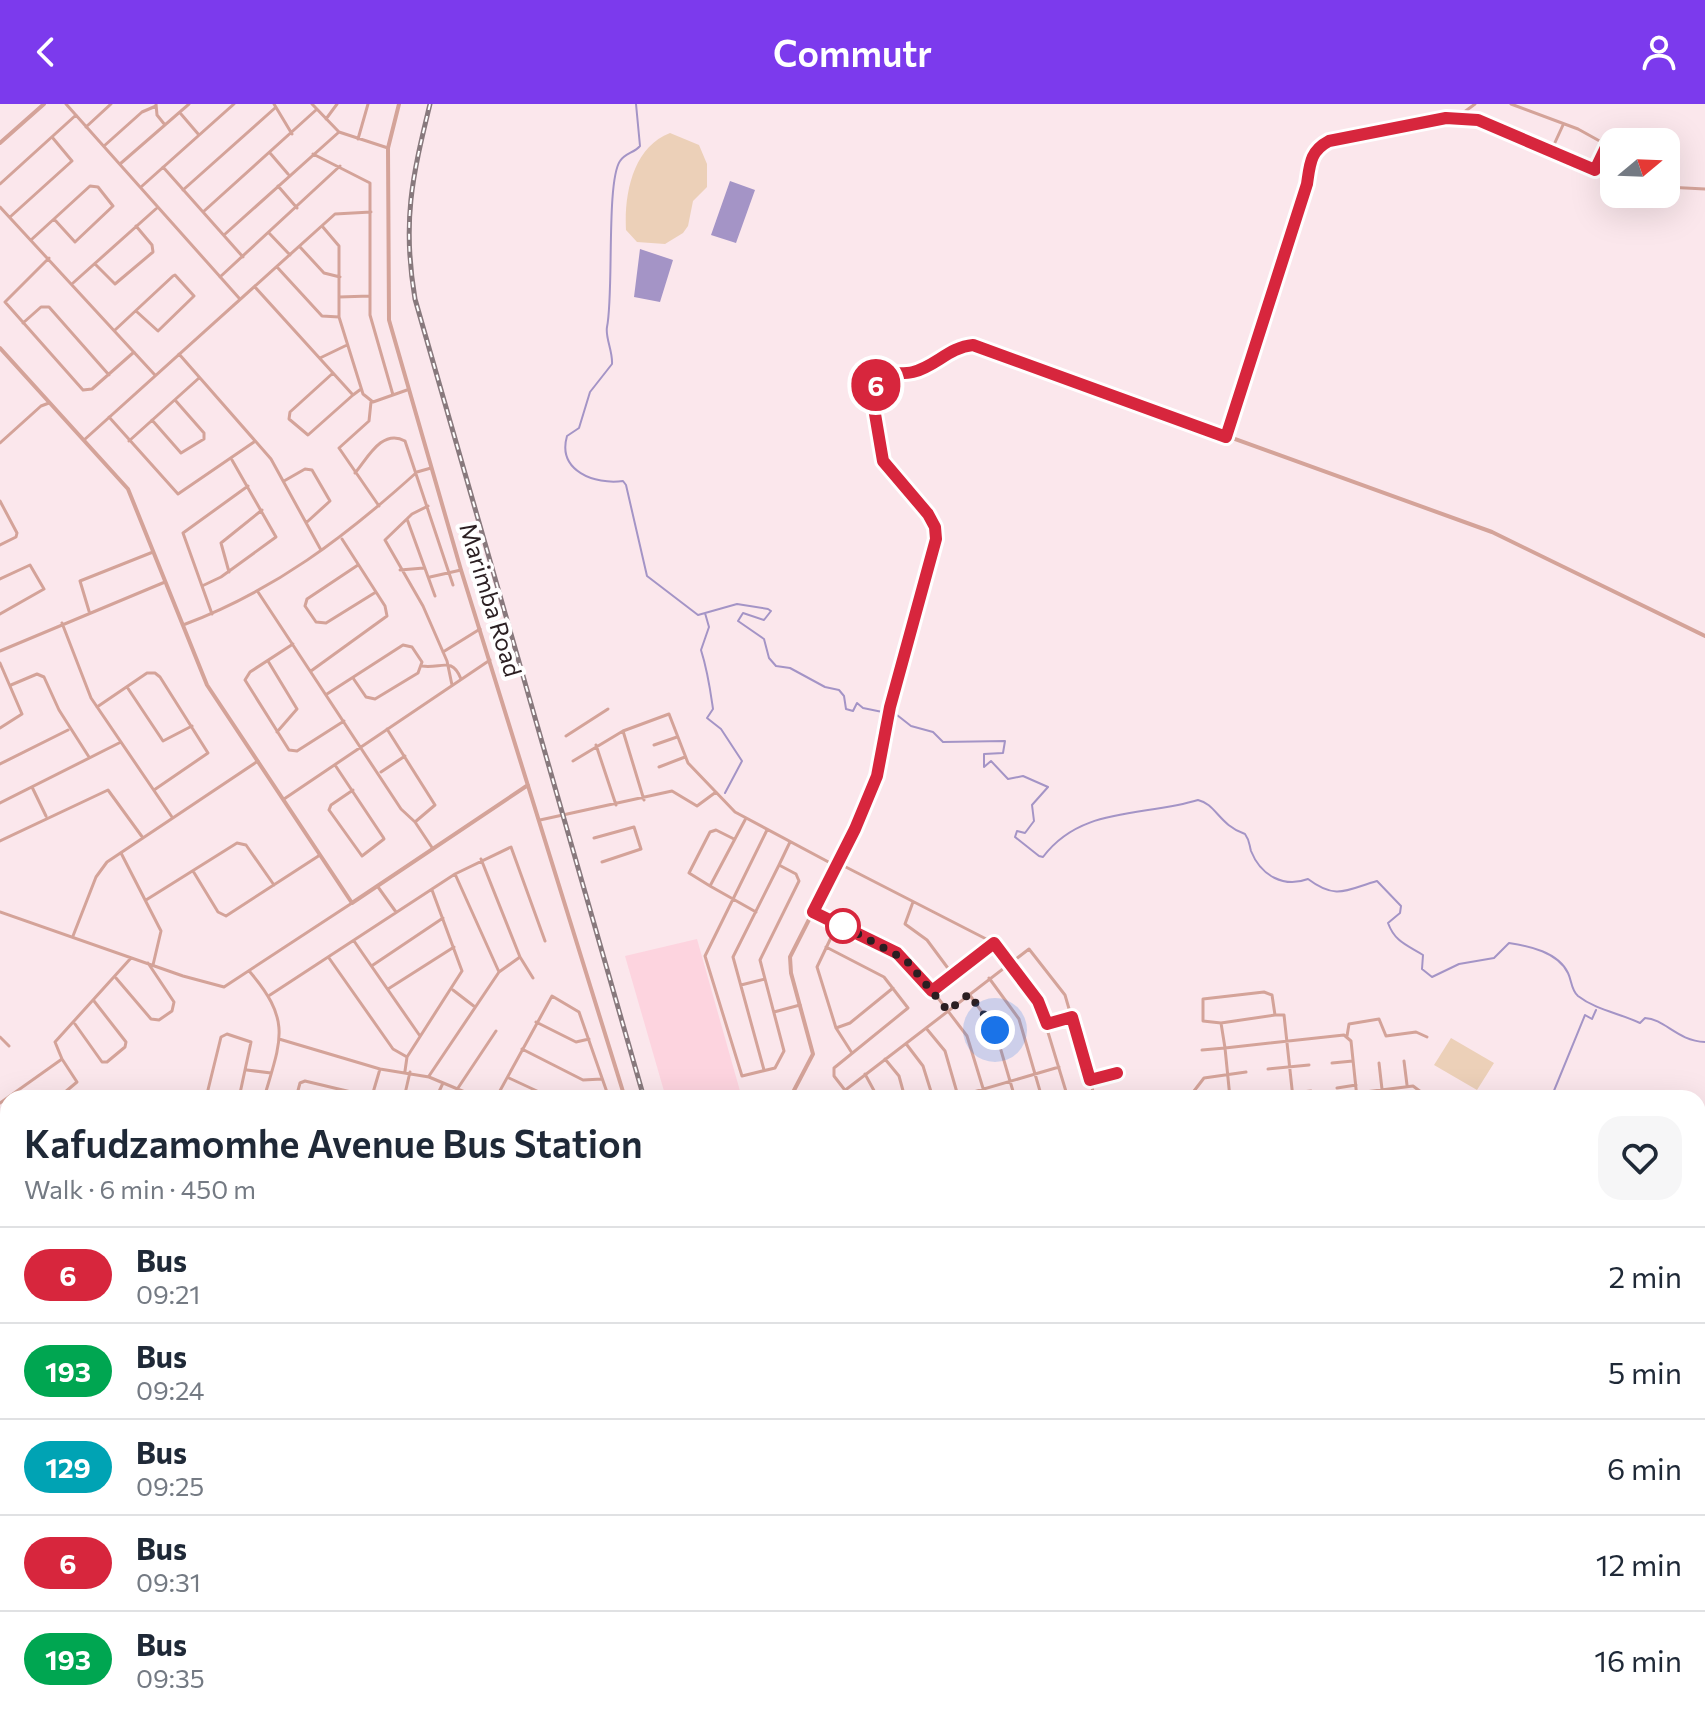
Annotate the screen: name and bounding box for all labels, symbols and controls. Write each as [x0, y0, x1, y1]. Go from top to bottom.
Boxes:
icon: back [24, 30, 68, 74]
text: Commutr [773, 30, 932, 74]
icon: person [1637, 30, 1681, 74]
north arrow [1600, 128, 1680, 208]
map controls [1600, 128, 1680, 208]
line badge: 6 [850, 359, 902, 411]
text: 6 [867, 368, 885, 402]
street label: Marimba Road [454, 519, 529, 680]
unlabelled marker [826, 909, 860, 943]
your location [975, 1010, 1015, 1050]
button: heart [1598, 1116, 1682, 1200]
text: Kafudzamomhe Avenue Bus Station [24, 1119, 643, 1166]
text: Walk · 6 min · 450 m [24, 1173, 256, 1204]
text: Bus [136, 1241, 187, 1278]
text: 2 min [1609, 1257, 1682, 1294]
text: 6 [59, 1258, 77, 1292]
text: 09:21 [136, 1278, 200, 1309]
text: Bus [136, 1337, 187, 1374]
text: 5 min [1608, 1353, 1682, 1390]
text: 193 [45, 1354, 91, 1388]
text: 09:24 [136, 1374, 204, 1405]
text: Bus [136, 1433, 187, 1470]
text: 6 min [1607, 1449, 1682, 1486]
text: 129 [45, 1450, 91, 1484]
text: 09:25 [136, 1470, 204, 1501]
text: Bus [136, 1529, 187, 1566]
text: 12 min [1596, 1545, 1682, 1582]
text: 6 [59, 1546, 77, 1580]
text: 09:31 [136, 1566, 201, 1597]
text: Bus [136, 1625, 187, 1662]
text: 16 min [1594, 1641, 1682, 1678]
text: 193 [45, 1642, 91, 1676]
text: 09:35 [136, 1662, 205, 1693]

